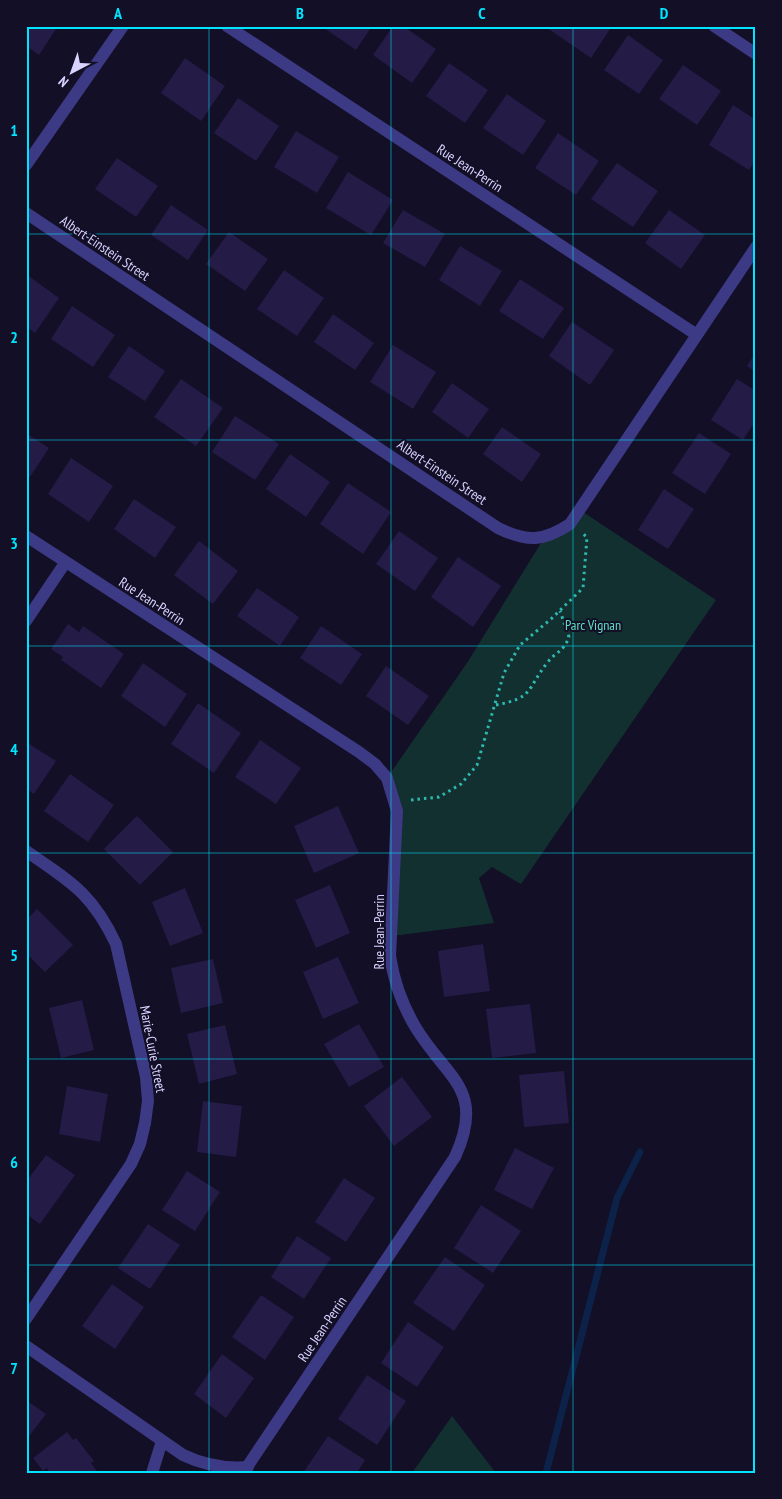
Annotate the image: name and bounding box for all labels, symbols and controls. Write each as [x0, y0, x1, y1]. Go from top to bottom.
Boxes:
text: A [113, 3, 123, 23]
text: B [296, 3, 304, 23]
text: C [478, 3, 486, 23]
text: D [660, 3, 669, 23]
north arrow [48, 48, 98, 98]
text: N [55, 73, 72, 91]
text: 1 [10, 120, 18, 140]
street label: Rue Jean-Perrin [434, 140, 506, 196]
street label: Albert-Einstein Street [57, 211, 153, 285]
text: 2 [10, 327, 18, 347]
street label: Albert-Einstein Street [394, 435, 490, 509]
text: 3 [10, 533, 18, 553]
street label: Rue Jean-Perrin [116, 573, 188, 629]
park label: Parc Vignan [565, 616, 621, 634]
text: 4 [10, 739, 18, 759]
street label: Rue Jean-Perrin [370, 894, 388, 970]
text: 5 [10, 945, 18, 965]
street label: Marie-Curie Street [136, 1004, 170, 1094]
text: 6 [10, 1152, 18, 1172]
street label: Rue Jean-Perrin [294, 1293, 350, 1365]
text: 7 [10, 1358, 18, 1378]

